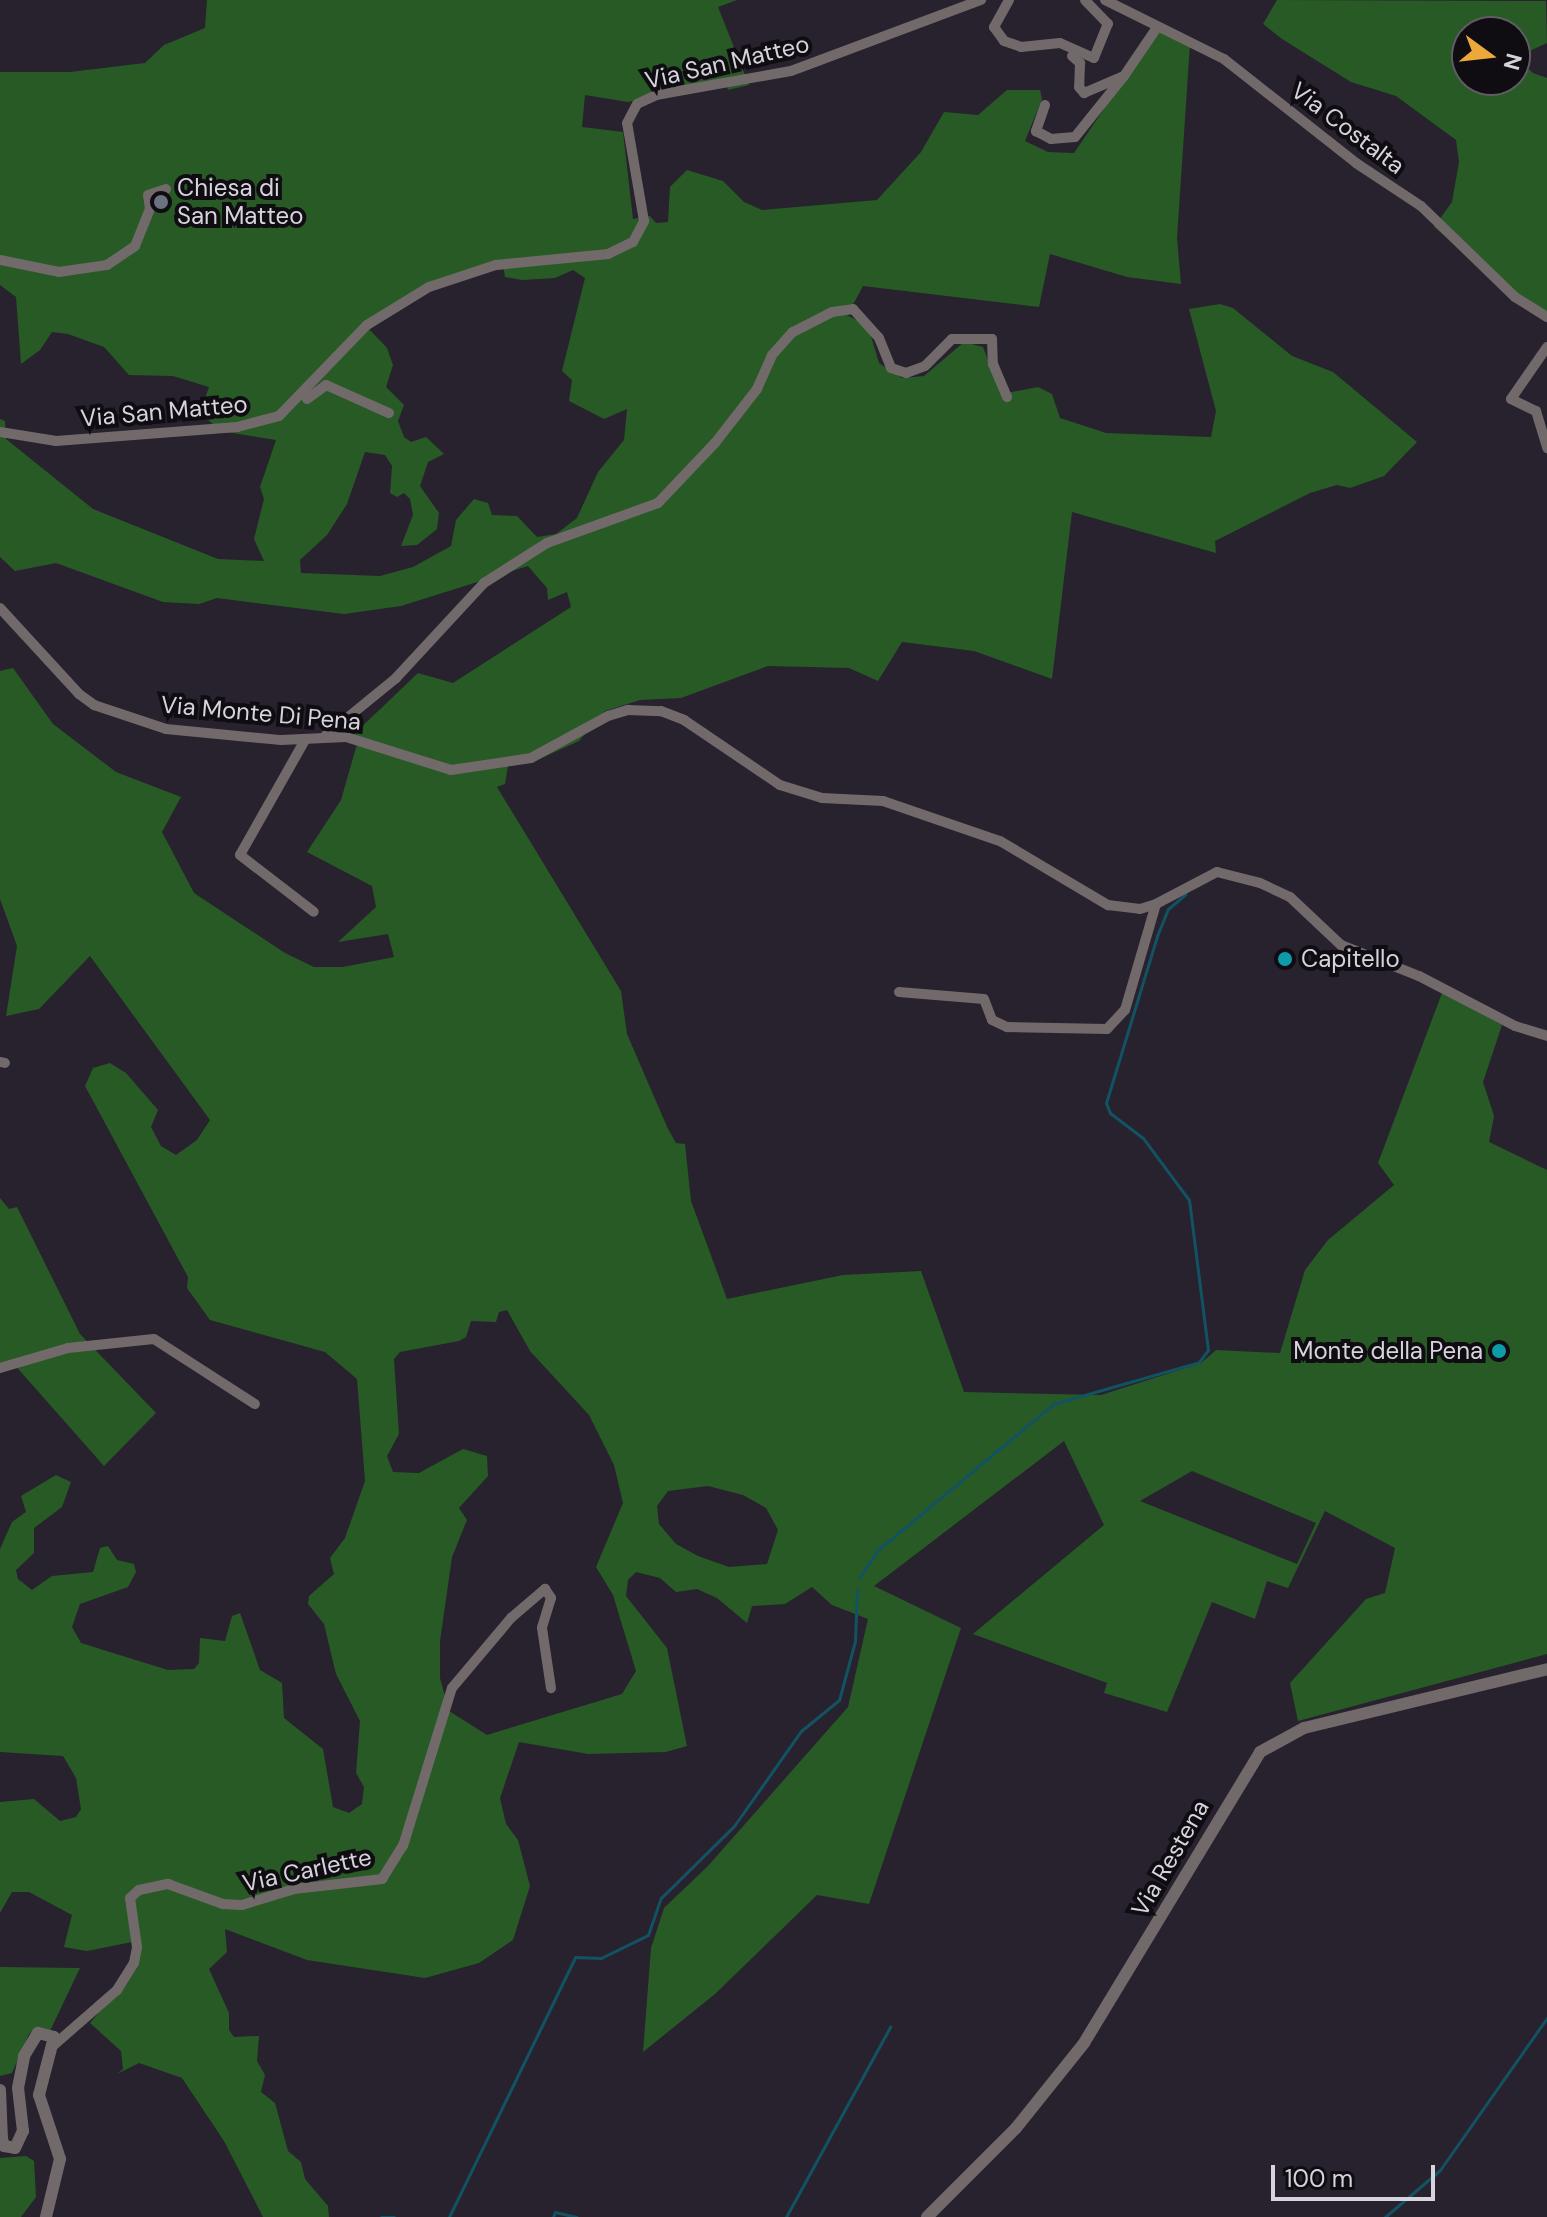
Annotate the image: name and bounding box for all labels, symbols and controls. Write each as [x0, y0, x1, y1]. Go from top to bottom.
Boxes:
north arrow [1451, 16, 1531, 96]
street label: Via San Matteo [642, 29, 812, 95]
text: N [1497, 50, 1529, 73]
street label: Via Costalta [1286, 76, 1410, 180]
place label: Chiesa di San Matteo [177, 174, 303, 230]
marker: Chiesa di San Matteo [152, 193, 170, 211]
street label: Via San Matteo [79, 389, 249, 433]
street label: Via Monte Di Pena [160, 690, 362, 736]
place label: Capitello [1301, 945, 1400, 973]
marker: Capitello [1276, 950, 1294, 968]
place label: Monte della Pena [1293, 1337, 1483, 1365]
marker: Monte della Pena [1490, 1342, 1508, 1360]
street label: Via Restena [1125, 1795, 1215, 1921]
street label: Via Carlette [240, 1842, 374, 1898]
scale bar [1275, 2149, 1439, 2199]
text: 100 m [1285, 2163, 1353, 2194]

